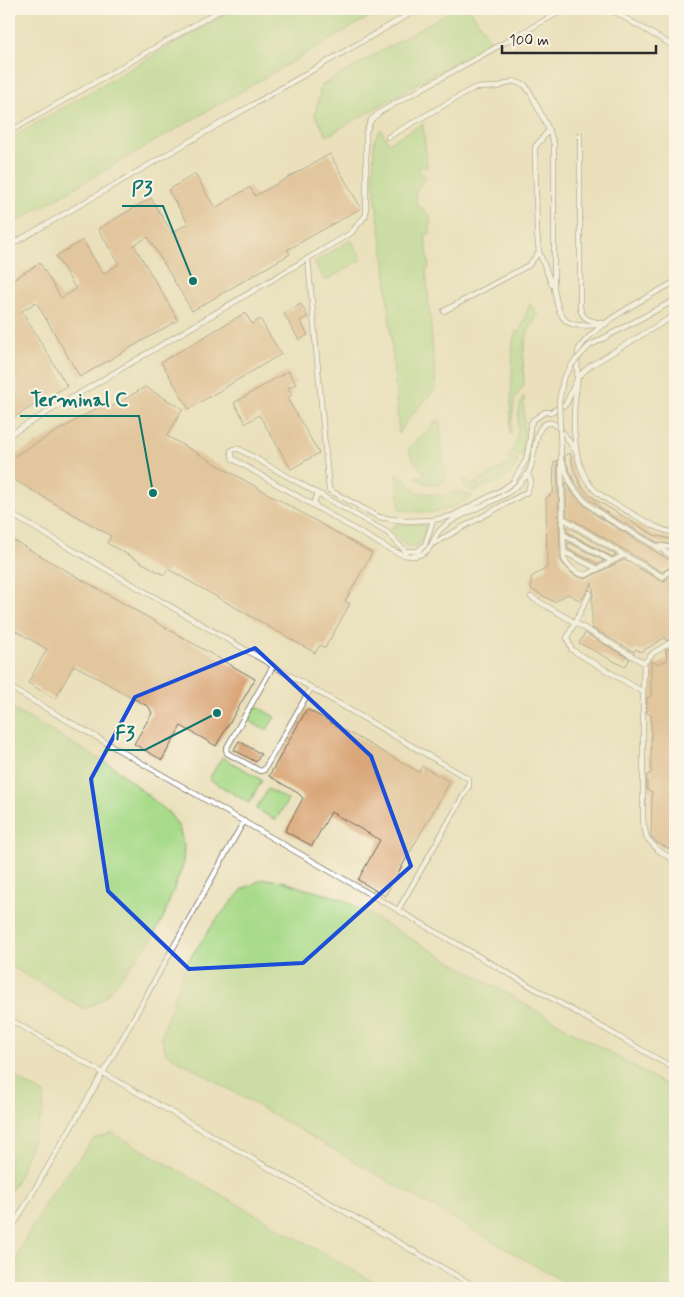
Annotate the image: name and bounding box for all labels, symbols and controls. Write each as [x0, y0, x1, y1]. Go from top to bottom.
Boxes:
scale bar [502, 22, 655, 54]
text: 100 m [509, 31, 549, 51]
callout: P3 [122, 171, 163, 206]
text: P3 [132, 176, 153, 203]
callout: Terminal C [20, 381, 139, 416]
text: Terminal C [30, 387, 128, 414]
callout: F3 [105, 715, 145, 750]
text: F3 [115, 721, 136, 748]

